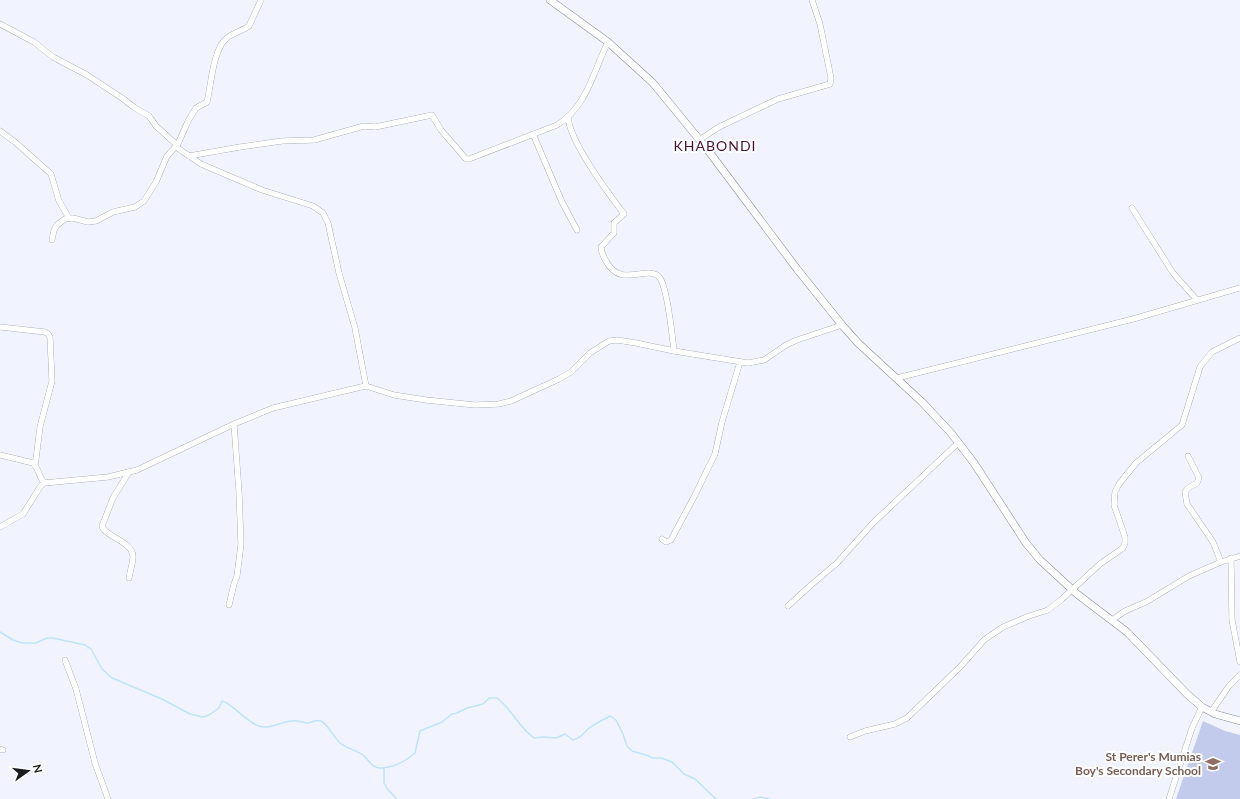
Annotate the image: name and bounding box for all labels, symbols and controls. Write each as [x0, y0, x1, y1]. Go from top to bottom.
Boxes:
district label: KHABONDI [674, 137, 756, 154]
place label: St Perer's Mumias Boy's Secondary School [1075, 749, 1201, 778]
north arrow [8, 751, 48, 791]
school or university icon: St Perer's Mumias Boy's Secondary School [1204, 755, 1222, 773]
text: N [31, 763, 46, 774]

